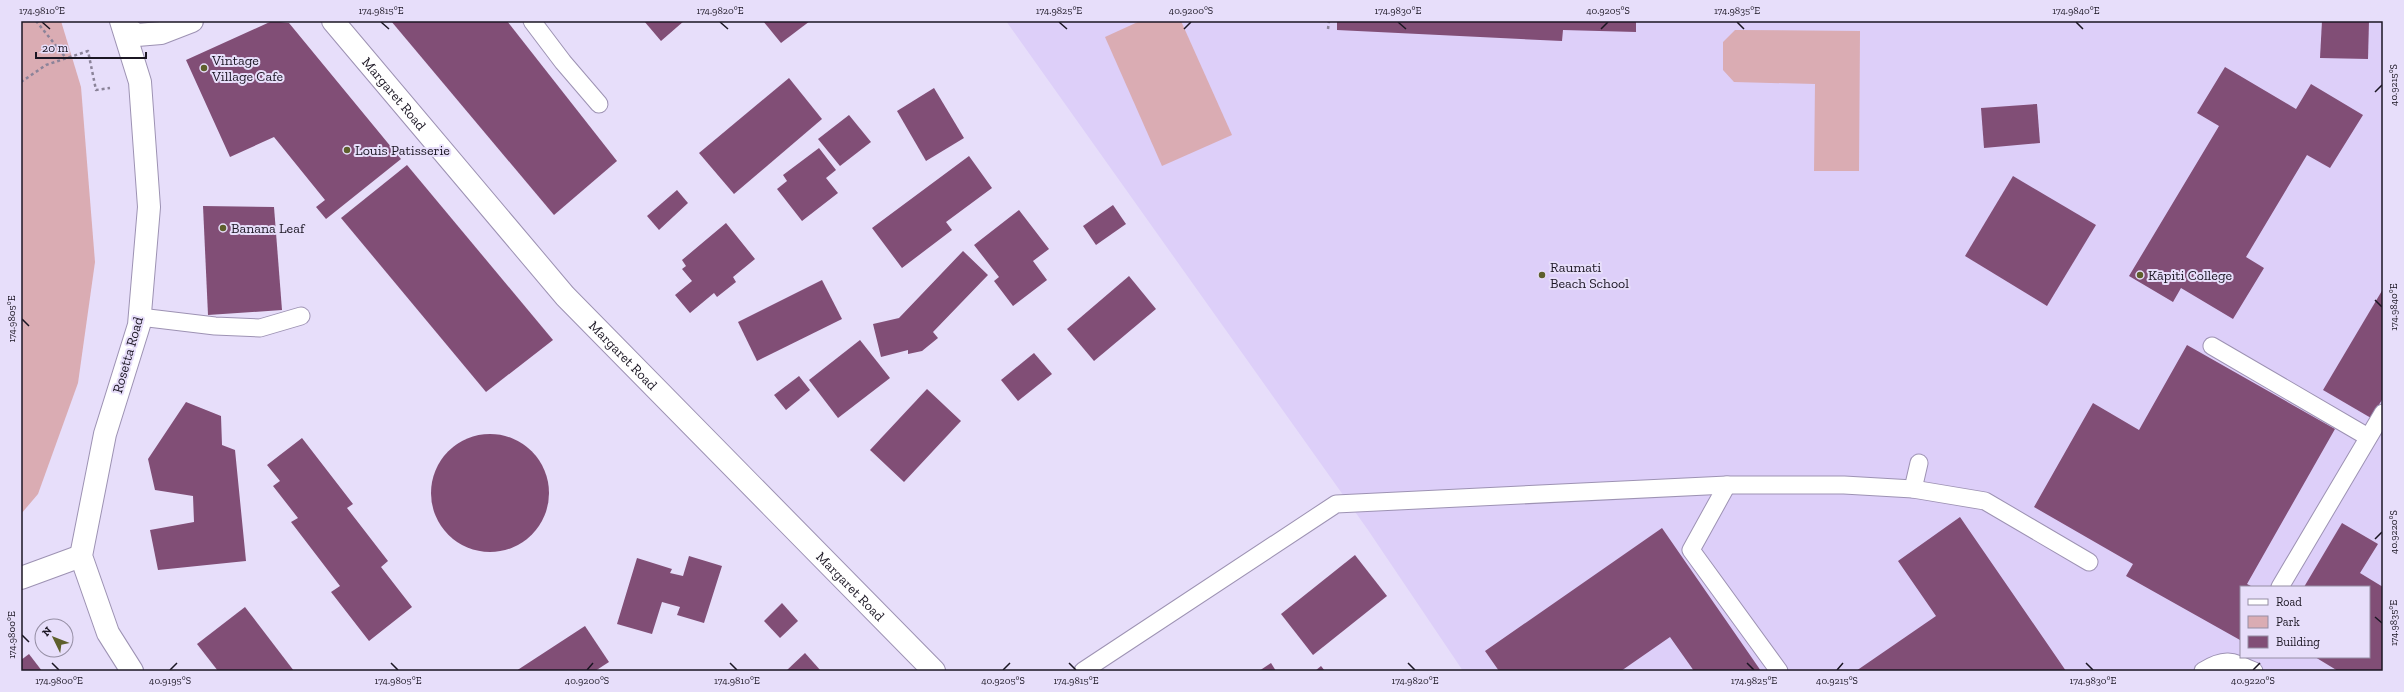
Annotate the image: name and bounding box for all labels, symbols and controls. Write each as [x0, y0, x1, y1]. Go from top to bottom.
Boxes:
text: 174.9810°E [19, 5, 65, 17]
text: 174.9815°E [358, 5, 404, 17]
text: 174.9820°E [696, 5, 744, 17]
text: 174.9825°E [1036, 5, 1082, 17]
text: 40.9200°S [1169, 5, 1213, 17]
text: 174.9830°E [1375, 5, 1422, 17]
text: 40.9205°S [1586, 5, 1630, 17]
text: 174.9835°E [1714, 5, 1760, 17]
text: 174.9840°E [2052, 5, 2100, 17]
scale bar [36, 34, 146, 60]
text: 20 m [42, 41, 69, 55]
place label: Vintage Village Cafe [211, 52, 284, 85]
street label: Margaret Road [359, 54, 430, 134]
marker: Vintage Village Cafe [199, 63, 209, 73]
text: 40.9215°S [2388, 64, 2400, 106]
place label: Louis Patisserie [355, 142, 450, 159]
marker: Louis Patisserie [342, 145, 352, 155]
place label: Banana Leaf [231, 220, 306, 237]
marker: Banana Leaf [218, 223, 228, 233]
place label: Raumati Beach School [1550, 259, 1629, 292]
place label: Kāpiti College [2148, 267, 2233, 284]
marker: Raumati Beach School [1537, 270, 1547, 280]
marker: Kāpiti College [2135, 270, 2145, 280]
text: 174.9840°E [2388, 283, 2400, 331]
text: 174.9805°E [6, 295, 18, 343]
street label: Rosetta Road [109, 314, 147, 395]
street label: Margaret Road [586, 317, 661, 394]
text: 40.9220°S [2388, 510, 2400, 554]
street label: Margaret Road [813, 548, 889, 625]
legend [2240, 586, 2370, 658]
text: Road [2276, 595, 2302, 609]
text: 174.9835°E [2388, 600, 2400, 646]
text: 174.9800°E [6, 611, 18, 659]
text: Park [2276, 615, 2301, 629]
north arrow [34, 618, 74, 658]
text: N [39, 624, 55, 639]
text: Building [2276, 635, 2320, 649]
text: 174.9800°E [35, 675, 83, 687]
text: 40.9195°S [149, 675, 191, 687]
text: 174.9805°E [374, 675, 422, 687]
text: 40.9200°S [565, 675, 609, 687]
text: 174.9810°E [714, 675, 760, 687]
text: 40.9205°S [981, 675, 1025, 687]
text: 174.9815°E [1053, 675, 1099, 687]
text: 174.9820°E [1391, 675, 1439, 687]
text: 174.9825°E [1731, 675, 1777, 687]
text: 40.9215°S [1816, 675, 1858, 687]
text: 174.9830°E [2070, 675, 2117, 687]
text: 40.9220°S [2231, 675, 2275, 687]

